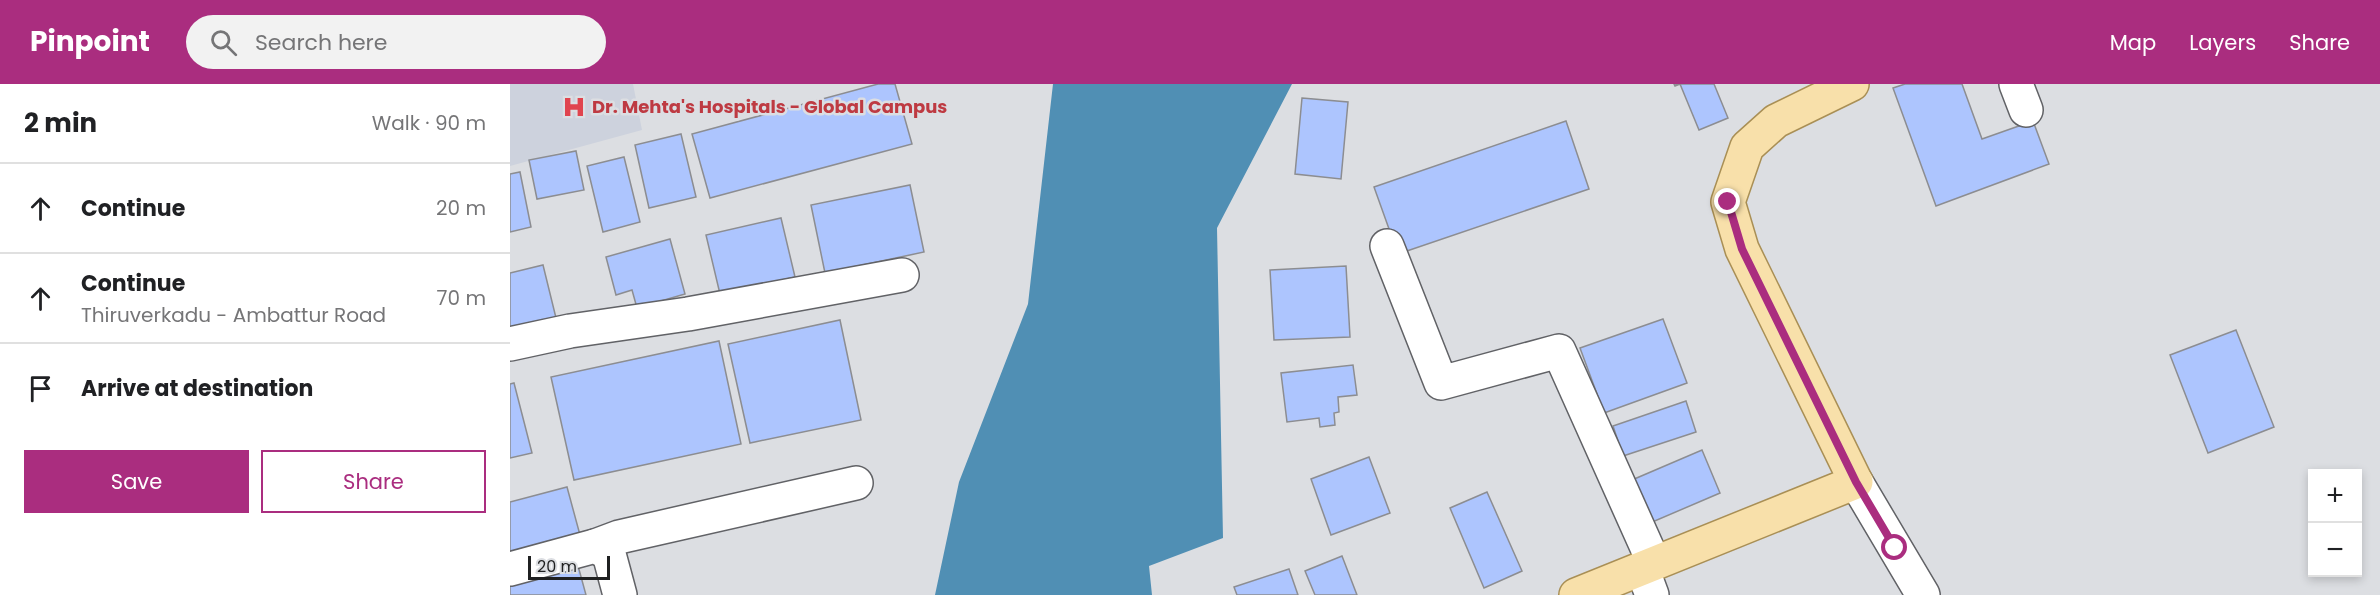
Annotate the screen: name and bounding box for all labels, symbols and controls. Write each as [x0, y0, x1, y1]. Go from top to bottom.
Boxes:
search box [186, 15, 606, 69]
text: Pinpoint [30, 22, 150, 61]
icon: search [207, 26, 240, 59]
text: Search here [255, 27, 387, 58]
text: Map [2110, 28, 2156, 57]
text: Layers [2189, 28, 2256, 57]
text: Share [2289, 28, 2350, 57]
hospital icon: Dr. Mehta's Hospitals - Global Campus [561, 94, 587, 120]
place label: Dr. Mehta's Hospitals - Global Campus [592, 94, 947, 119]
text: 2 min [24, 105, 97, 141]
text: Walk · 90 m [372, 109, 486, 137]
route end [1714, 188, 1740, 214]
icon: ahead [24, 192, 57, 225]
text: Continue [81, 193, 185, 224]
text: 20 m [436, 194, 486, 222]
text: Continue [81, 268, 185, 299]
icon: ahead [24, 282, 57, 315]
text: 70 m [437, 284, 486, 312]
text: Thiruverkadu - Ambattur Road [81, 301, 386, 329]
icon: arrive [24, 372, 57, 405]
text: Arrive at destination [81, 373, 313, 404]
button: Save [24, 450, 249, 513]
button: Share [261, 450, 486, 513]
map controls [2308, 469, 2362, 577]
button: + [2308, 469, 2362, 523]
button: − [2308, 523, 2362, 577]
route start [1881, 534, 1907, 560]
scale bar [528, 553, 610, 580]
text: 20 m [537, 555, 577, 578]

